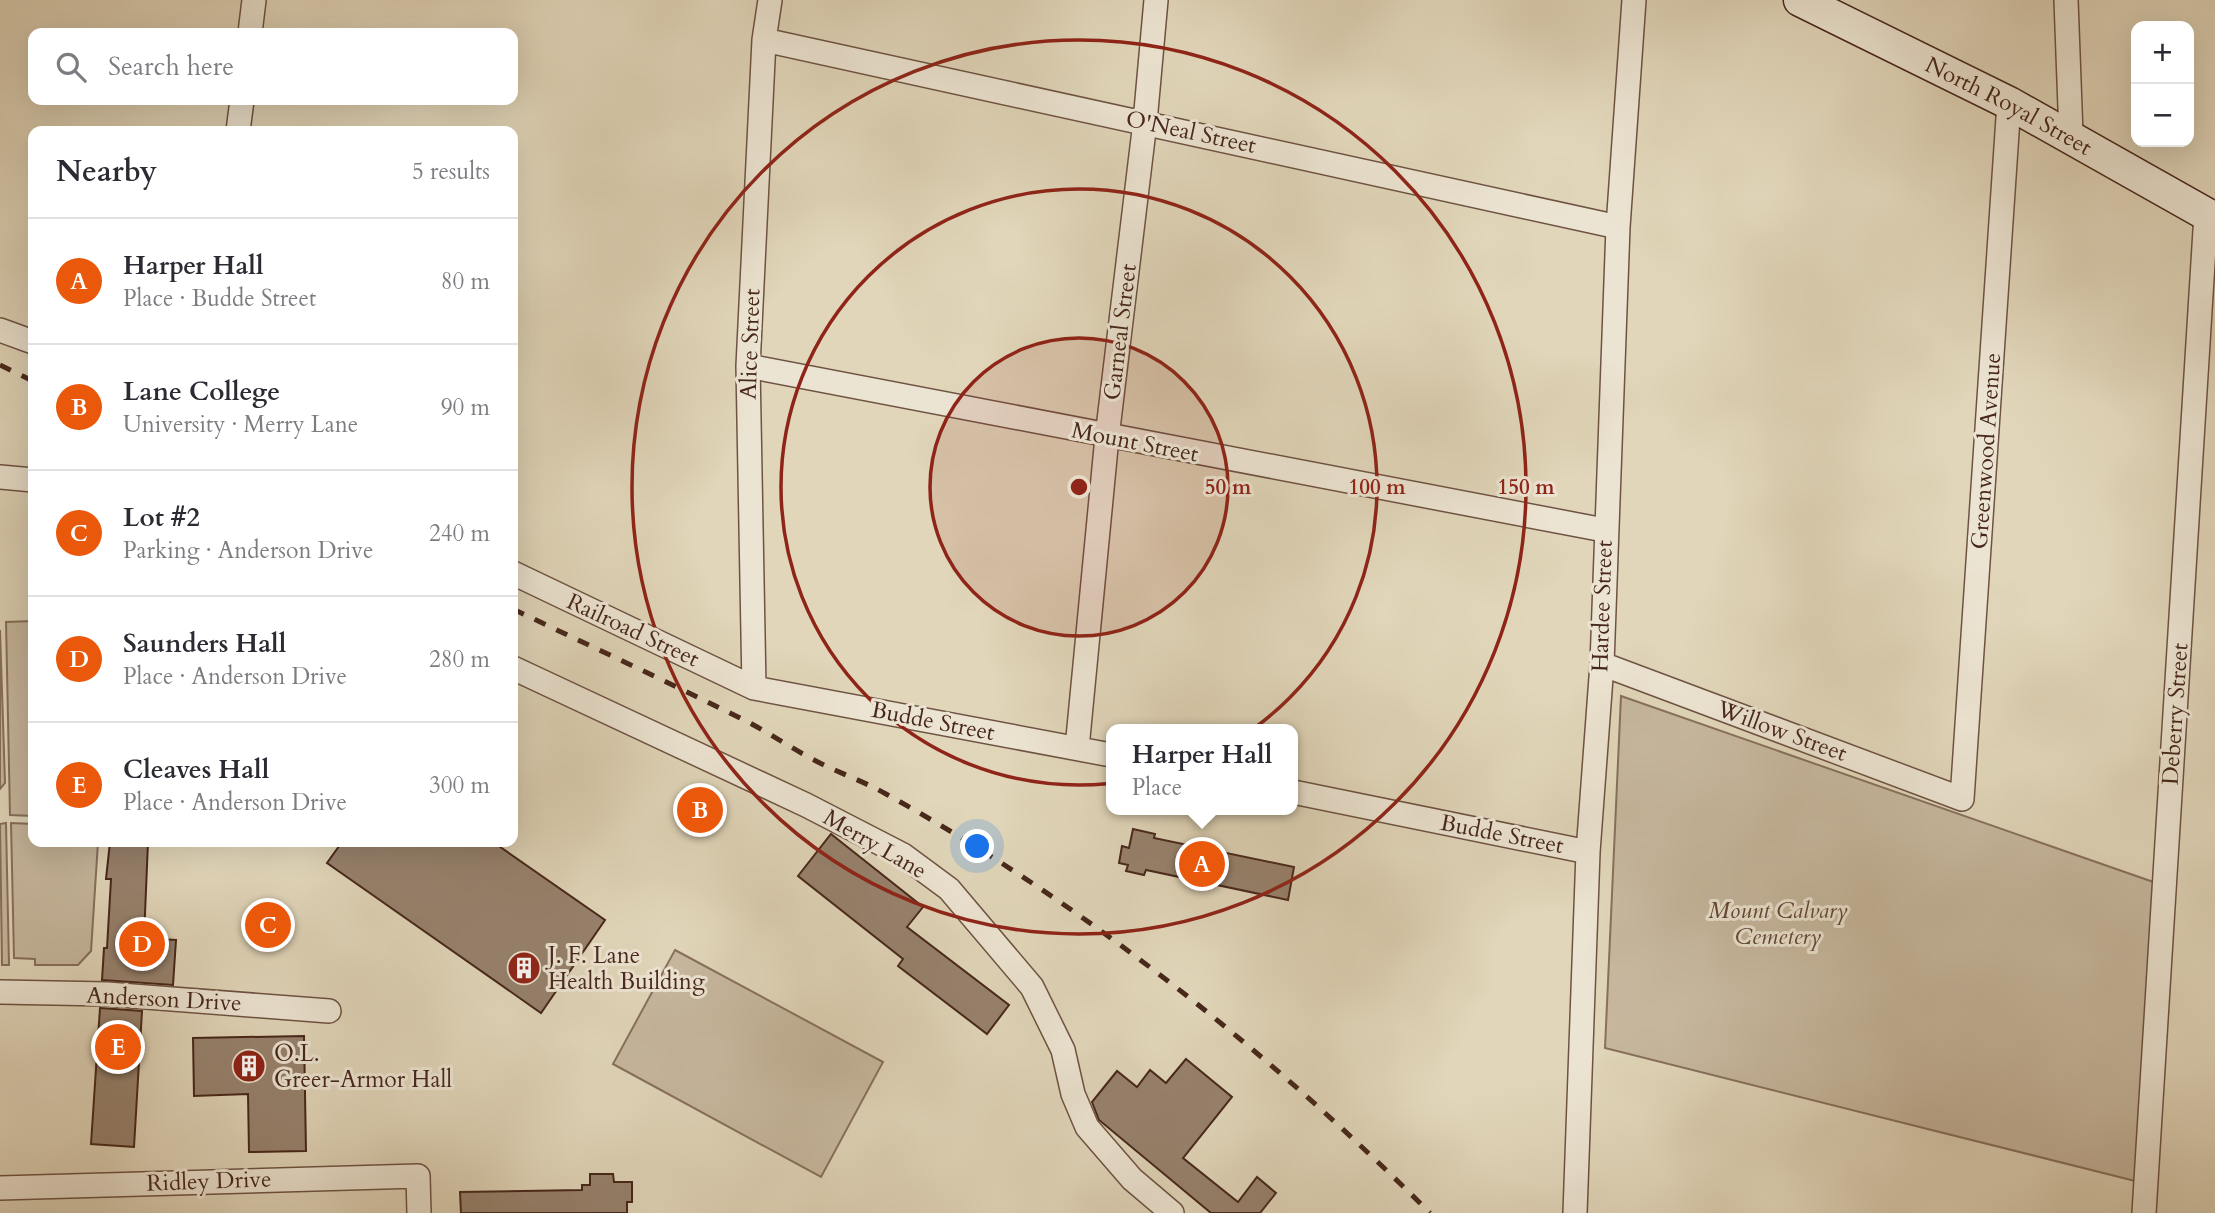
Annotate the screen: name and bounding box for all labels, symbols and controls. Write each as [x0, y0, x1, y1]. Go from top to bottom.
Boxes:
map controls [2131, 21, 2194, 147]
button: + [2131, 21, 2194, 84]
search box [28, 28, 518, 105]
icon: search [52, 48, 90, 86]
text: Search here [108, 49, 234, 84]
street label: North Royal Street [1920, 49, 2098, 162]
button: − [2131, 84, 2194, 147]
street label: O'Neal Street [1123, 103, 1259, 161]
text: Nearby [56, 151, 157, 192]
text: 5 results [412, 156, 490, 187]
text: Harper Hall [123, 248, 263, 283]
street label: Garneal Street [1096, 262, 1144, 402]
text: A [70, 266, 88, 297]
text: 80 m [441, 266, 490, 297]
text: Place · Budde Street [123, 283, 316, 314]
street label: Alice Street [733, 288, 767, 400]
street label: Greenwood Avenue [1964, 352, 2008, 550]
text: Lane College [123, 374, 280, 409]
text: B [71, 392, 87, 423]
text: 90 m [441, 392, 490, 423]
text: University · Merry Lane [123, 409, 358, 440]
street label: Mount Street [1069, 415, 1201, 469]
text: 50 m [1205, 473, 1252, 502]
text: 100 m [1348, 473, 1406, 502]
text: 150 m [1497, 473, 1555, 502]
centre of rings [1067, 475, 1091, 499]
text: Lot #2 [123, 500, 200, 535]
text: C [70, 518, 88, 549]
text: 240 m [429, 518, 490, 549]
text: Parking · Anderson Drive [123, 535, 373, 566]
street label: Hardee Street [1584, 539, 1620, 673]
street label: Railroad Street [562, 586, 704, 674]
text: Saunders Hall [123, 626, 286, 661]
street label: Deberry Street [2155, 642, 2195, 786]
text: D [69, 644, 89, 675]
text: 280 m [429, 644, 490, 675]
text: Place · Anderson Drive [123, 661, 347, 692]
street label: Willow Street [1712, 693, 1851, 769]
street label: Budde Street [869, 694, 997, 748]
popup [1106, 724, 1298, 815]
text: Harper Hall [1132, 737, 1272, 772]
text: Cleaves Hall [123, 752, 269, 787]
text: E [72, 770, 86, 801]
text: 300 m [429, 770, 490, 801]
text: Place [1132, 772, 1182, 803]
pin: B [677, 784, 723, 836]
text: Place · Anderson Drive [123, 787, 347, 818]
street label: Merry Lane [818, 802, 932, 886]
street label: Budde Street [1438, 807, 1566, 861]
your location [960, 829, 994, 863]
pin: A [1179, 838, 1225, 890]
park label: Mount Calvary Cemetery [1708, 895, 1848, 952]
pin: C [245, 899, 291, 951]
pin: D [119, 918, 165, 970]
place label: J. F. Lane Health Building [545, 940, 705, 997]
building icon: J. F. Lane Health Building [505, 949, 543, 987]
street label: Anderson Drive [86, 979, 242, 1019]
pin: E [95, 1021, 141, 1073]
place label: O.L. Greer-Armor Hall [274, 1038, 452, 1095]
building icon: O.L. Greer-Armor Hall [230, 1047, 268, 1085]
street label: Ridley Drive [146, 1163, 272, 1199]

